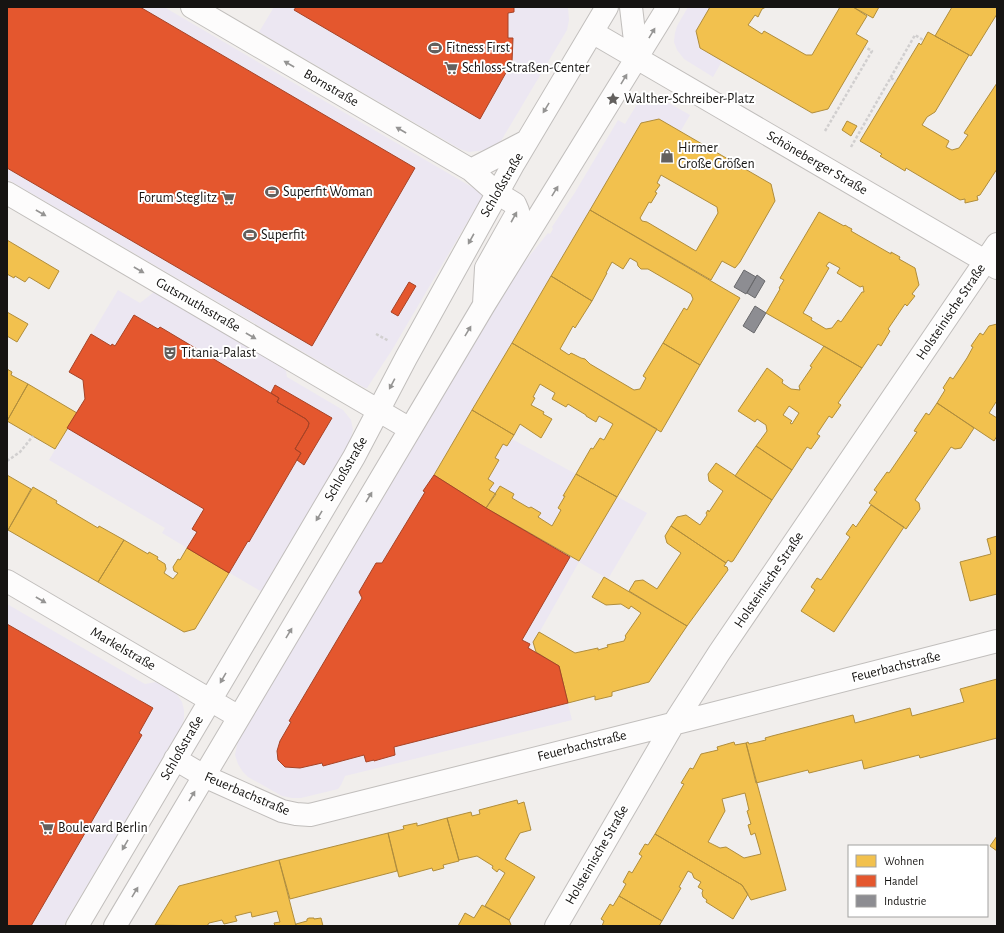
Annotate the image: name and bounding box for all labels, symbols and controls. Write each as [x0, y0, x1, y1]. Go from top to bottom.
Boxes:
one-way arrow [649, 27, 656, 39]
sports icon: Fitness First [427, 40, 443, 56]
place label: Fitness First [446, 41, 510, 55]
one-way arrow [283, 60, 295, 67]
supermarket icon: Schloss-Straßen-Center [443, 60, 459, 76]
place label: Schloss-Straßen-Center [462, 61, 590, 75]
street label: Bornstraße [301, 67, 361, 109]
one-way arrow [621, 73, 628, 85]
place icon: Walther-Schreiber-Platz [605, 91, 621, 107]
place label: Walther-Schreiber-Platz [624, 92, 755, 106]
one-way arrow [543, 102, 550, 114]
one-way arrow [395, 126, 407, 133]
street label: Schöneberger Straße [764, 128, 870, 198]
place label: Hirmer Große Größen [678, 141, 755, 171]
shop icon: Hirmer Große Größen [659, 148, 675, 164]
street label: Schloßstraße [478, 150, 526, 220]
sports icon: Superfit Woman [264, 184, 280, 200]
place label: Superfit Woman [283, 185, 373, 199]
one-way arrow [551, 186, 559, 196]
supermarket icon: Forum Steglitz [220, 190, 236, 206]
place label: Forum Steglitz [139, 191, 217, 205]
one-way arrow [35, 209, 47, 216]
one-way arrow [511, 211, 518, 223]
sports icon: Superfit [242, 227, 258, 243]
place label: Superfit [261, 228, 306, 242]
one-way arrow [468, 234, 475, 245]
street label: Holsteinische Straße [914, 262, 988, 362]
one-way arrow [134, 266, 144, 274]
street label: Gutsmuthsstraße [153, 275, 243, 335]
one-way arrow [465, 325, 472, 337]
one-way arrow [245, 332, 257, 339]
theatre icon: Titania-Palast [162, 345, 178, 361]
place label: Titania-Palast [181, 346, 256, 360]
one-way arrow [389, 378, 395, 390]
street label: Schloßstraße [322, 434, 370, 504]
one-way arrow [365, 491, 372, 503]
one-way arrow [315, 510, 322, 522]
street label: Holsteinische Straße [732, 530, 806, 630]
one-way arrow [35, 597, 47, 604]
street label: Markelstraße [88, 625, 158, 673]
one-way arrow [285, 627, 292, 639]
street label: Feuerbachstraße [850, 649, 942, 685]
one-way arrow [220, 672, 227, 684]
street label: Schloßstraße [158, 713, 206, 783]
street label: Feuerbachstraße [536, 728, 628, 764]
street label: Feuerbachstraße [202, 770, 292, 818]
one-way arrow [189, 790, 196, 802]
street label: Holsteinische Straße [563, 803, 631, 907]
supermarket icon: Boulevard Berlin [39, 820, 55, 836]
place label: Boulevard Berlin [58, 821, 148, 835]
one-way arrow [121, 839, 128, 851]
legend [848, 845, 988, 917]
text: Wohnen [884, 855, 924, 867]
text: Handel [884, 875, 918, 887]
one-way arrow [132, 886, 139, 898]
text: Industrie [884, 895, 926, 907]

